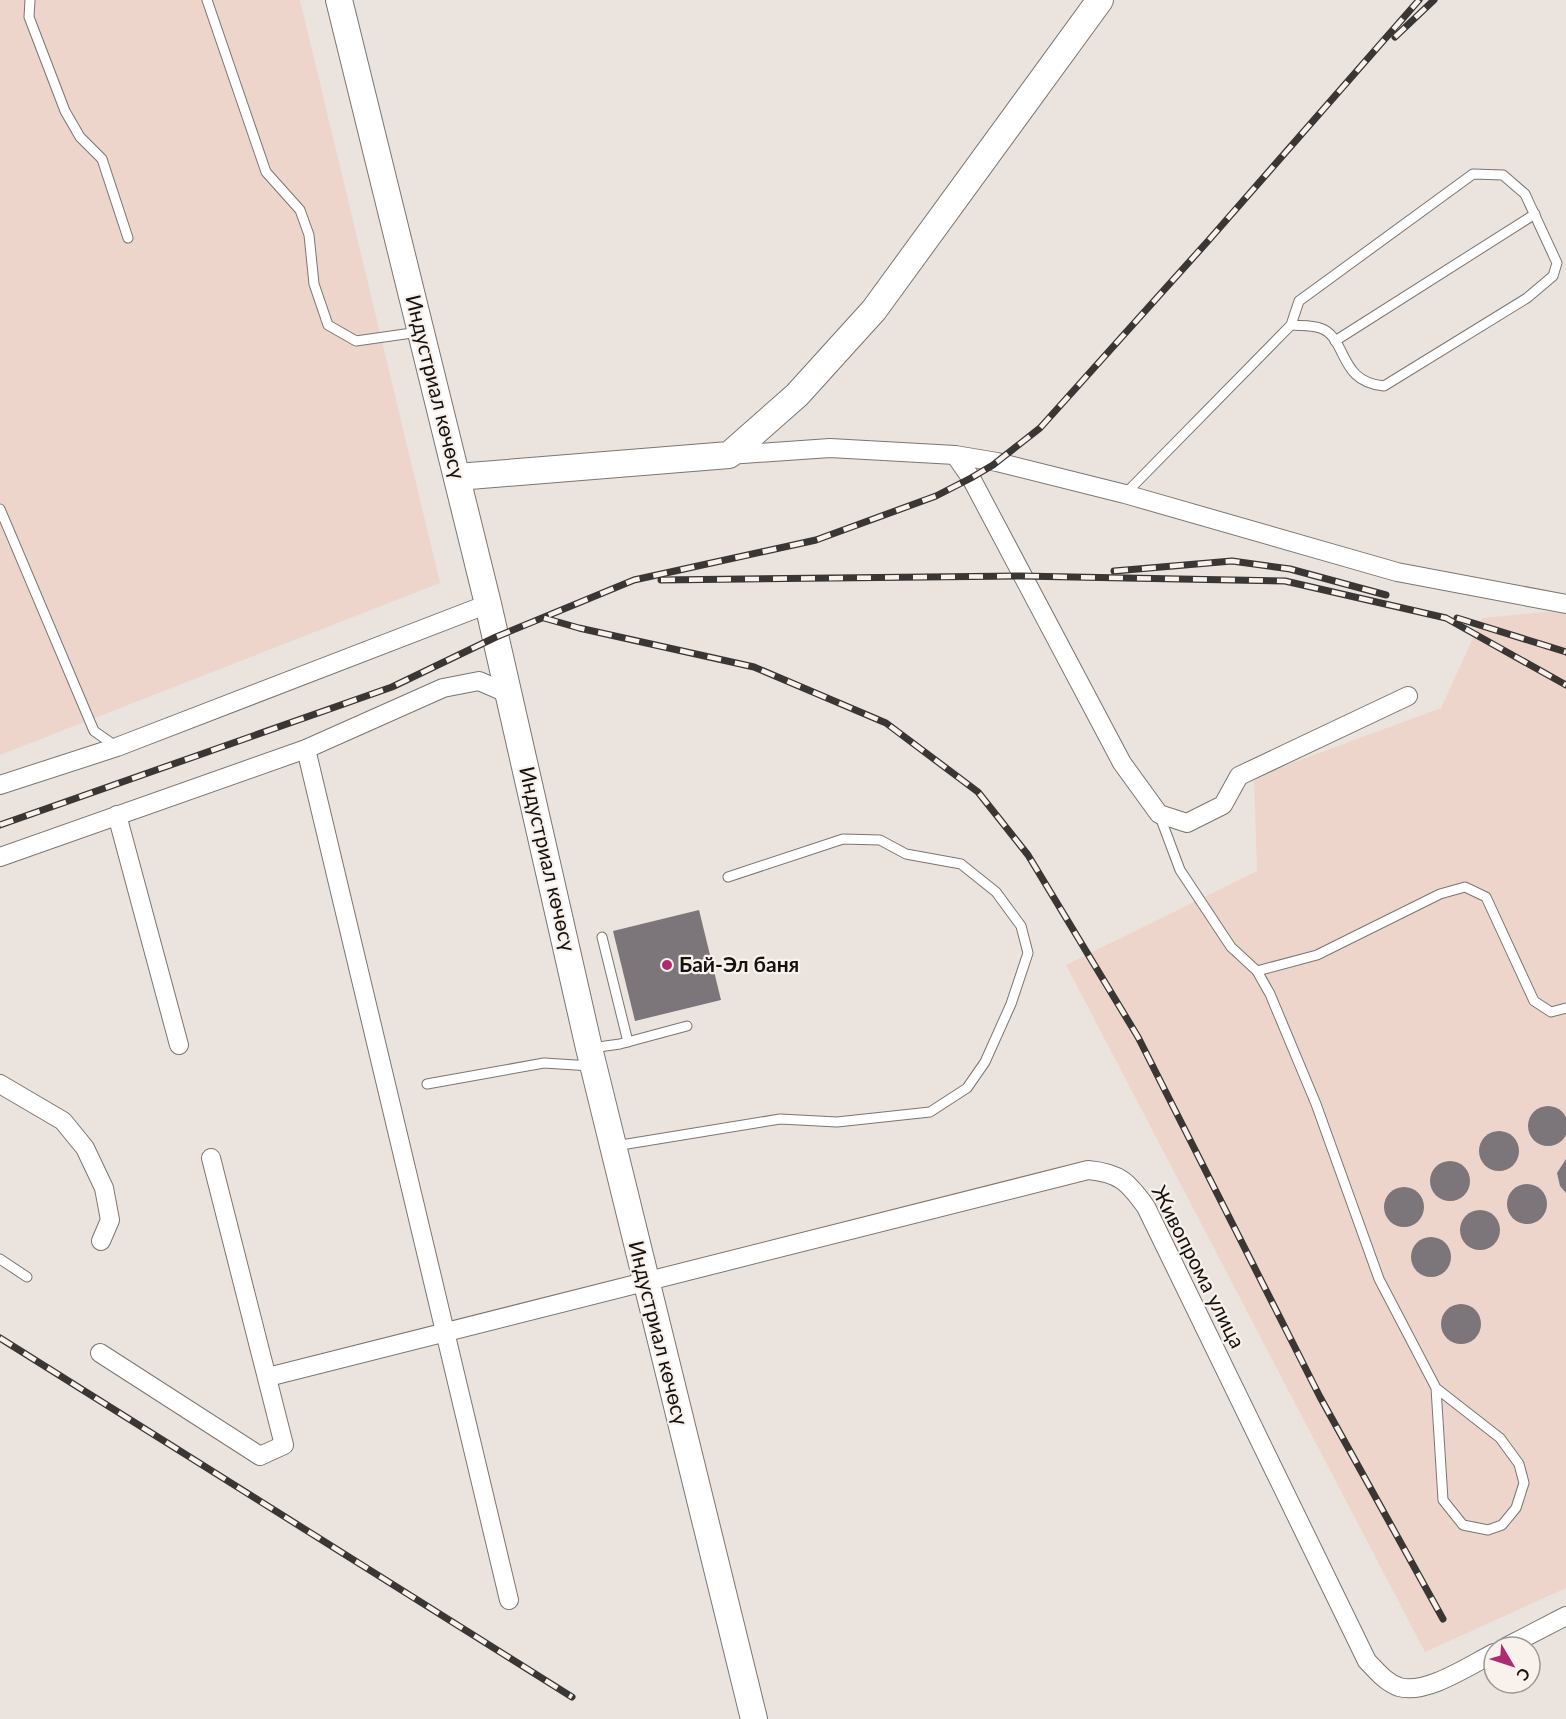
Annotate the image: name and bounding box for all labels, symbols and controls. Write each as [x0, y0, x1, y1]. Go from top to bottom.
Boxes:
street label: Индустриал көчөсү [401, 292, 472, 482]
street label: Индустриал көчөсү [515, 764, 582, 954]
place label: Бай-Эл баня [679, 951, 799, 976]
marker: Бай-Эл баня [660, 958, 674, 972]
street label: Живопрома улица [1147, 1181, 1251, 1352]
street label: Индустриал көчөсү [624, 1238, 695, 1428]
north arrow [1482, 1635, 1542, 1695]
text: С [1513, 1665, 1535, 1685]

